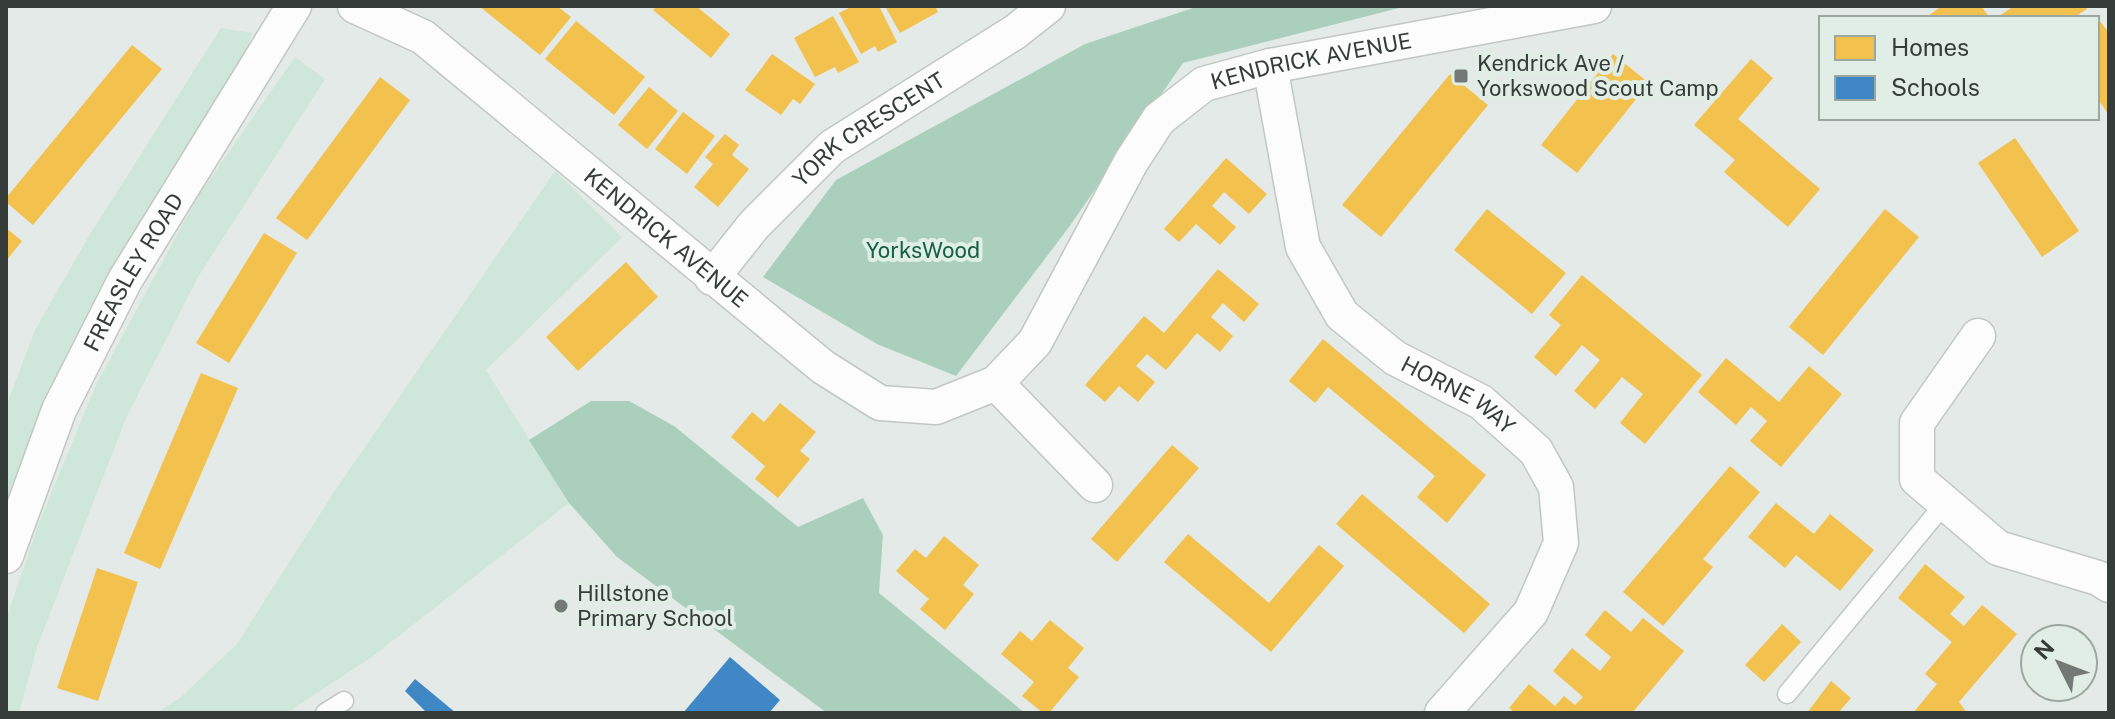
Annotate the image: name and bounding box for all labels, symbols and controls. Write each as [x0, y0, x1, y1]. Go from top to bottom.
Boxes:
legend [1819, 16, 2099, 120]
street label: KENDRICK AVENUE [1208, 27, 1413, 95]
text: Homes [1891, 33, 1969, 61]
place label: Kendrick Ave / Yorkswood Scout Camp [1477, 50, 1718, 101]
street label: YORK CRESCENT [787, 67, 949, 192]
marker: Kendrick Ave / Yorkswood Scout Camp [1452, 67, 1470, 85]
text: Schools [1891, 73, 1980, 101]
street label: KENDRICK AVENUE [579, 162, 753, 313]
street label: FREASLEY ROAD [78, 188, 188, 355]
park label: YorksWood [866, 237, 980, 263]
street label: HORNE WAY [1397, 351, 1521, 440]
place label: Hillstone Primary School [577, 580, 733, 631]
marker: Hillstone Primary School [552, 597, 570, 615]
north arrow [2019, 623, 2099, 703]
text: N [2029, 635, 2060, 665]

